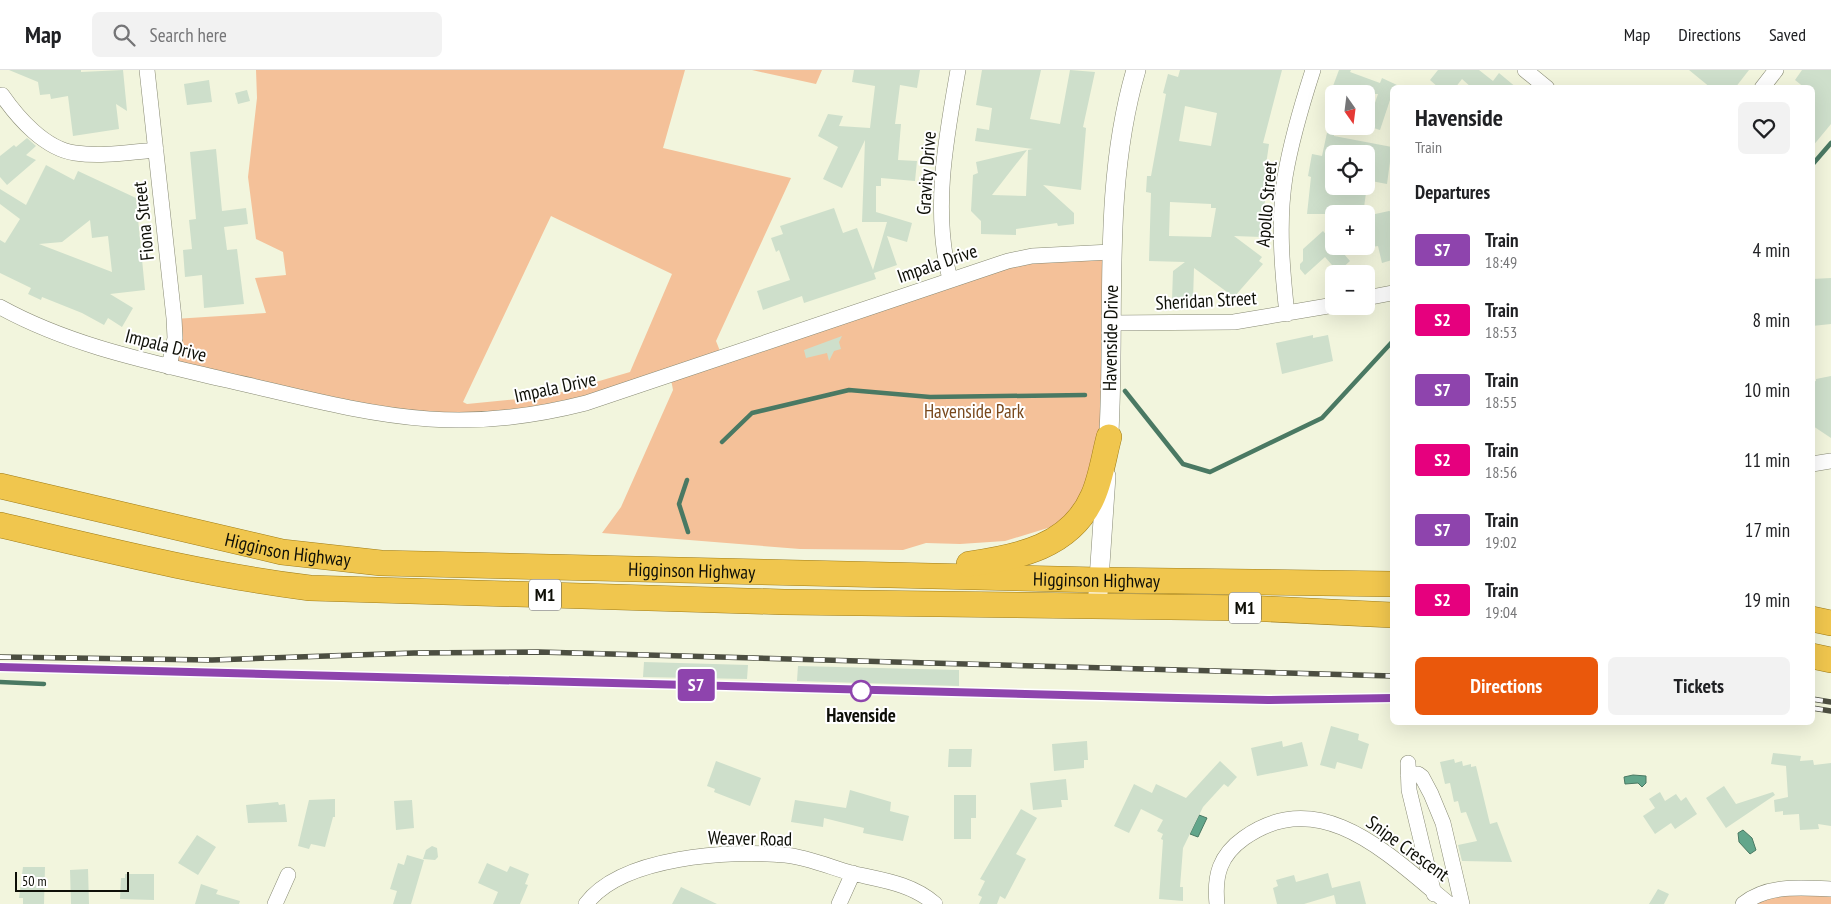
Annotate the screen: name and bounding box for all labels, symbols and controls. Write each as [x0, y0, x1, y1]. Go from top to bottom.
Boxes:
search box [92, 12, 442, 57]
text: Map [25, 19, 62, 50]
icon: search [110, 21, 138, 49]
text: Search here [150, 23, 227, 47]
text: Map [1624, 23, 1650, 46]
text: Directions [1678, 23, 1741, 46]
text: Saved [1769, 23, 1806, 46]
north arrow [1325, 85, 1375, 135]
map controls [1325, 85, 1375, 315]
text: Havenside [1415, 102, 1503, 133]
button: heart [1738, 102, 1790, 154]
street label: Gravity Drive [911, 130, 941, 216]
text: Train [1415, 137, 1442, 157]
button: locate [1325, 145, 1375, 195]
street label: Apollo Street [1250, 159, 1282, 248]
street label: Fiona Street [127, 179, 159, 262]
text: Departures [1415, 180, 1490, 204]
button: + [1325, 205, 1375, 255]
text: Train [1485, 228, 1519, 252]
street label: Impala Drive [894, 238, 980, 288]
text: S7 [1434, 238, 1451, 261]
text: 4 min [1753, 238, 1790, 262]
text: 18:49 [1485, 252, 1517, 272]
button: − [1325, 265, 1375, 315]
street label: Havenside Drive [1097, 284, 1123, 391]
street label: Sheridan Street [1155, 285, 1258, 315]
text: Train [1485, 298, 1519, 322]
text: S2 [1434, 308, 1451, 331]
text: 8 min [1753, 308, 1790, 332]
text: 18:53 [1485, 322, 1517, 342]
street label: Impala Drive [123, 323, 209, 367]
street label: Impala Drive [512, 367, 598, 407]
text: Train [1485, 368, 1519, 392]
text: S7 [1434, 378, 1451, 401]
text: 10 min [1744, 378, 1790, 402]
text: 18:55 [1485, 392, 1517, 412]
park label: Havenside Park [924, 399, 1025, 423]
text: Train [1485, 438, 1519, 462]
text: S2 [1434, 448, 1451, 471]
text: 11 min [1744, 448, 1790, 472]
text: 18:56 [1485, 462, 1517, 482]
text: Train [1485, 508, 1519, 532]
text: S7 [1434, 518, 1451, 541]
text: 17 min [1745, 518, 1790, 542]
street label: Higginson Highway [223, 527, 353, 572]
text: 19:02 [1485, 532, 1517, 552]
street label: Higginson Highway [628, 557, 756, 584]
street label: Higginson Highway [1033, 566, 1161, 593]
text: Train [1485, 578, 1519, 602]
road number: M1 [529, 580, 561, 610]
text: S2 [1434, 588, 1451, 611]
text: 19 min [1744, 588, 1790, 612]
road number: M1 [1229, 592, 1261, 624]
text: 19:04 [1485, 602, 1517, 622]
button: Directions [1415, 657, 1598, 715]
button: Tickets [1608, 657, 1790, 715]
line badge: S7 [674, 669, 718, 701]
text: S7 [688, 673, 704, 696]
marker: Havenside [850, 680, 872, 702]
place label: Havenside [826, 703, 896, 727]
street label: Snipe Crescent [1362, 810, 1455, 887]
street label: Weaver Road [708, 825, 792, 851]
scale bar [15, 869, 129, 892]
text: 50 m [22, 872, 47, 890]

